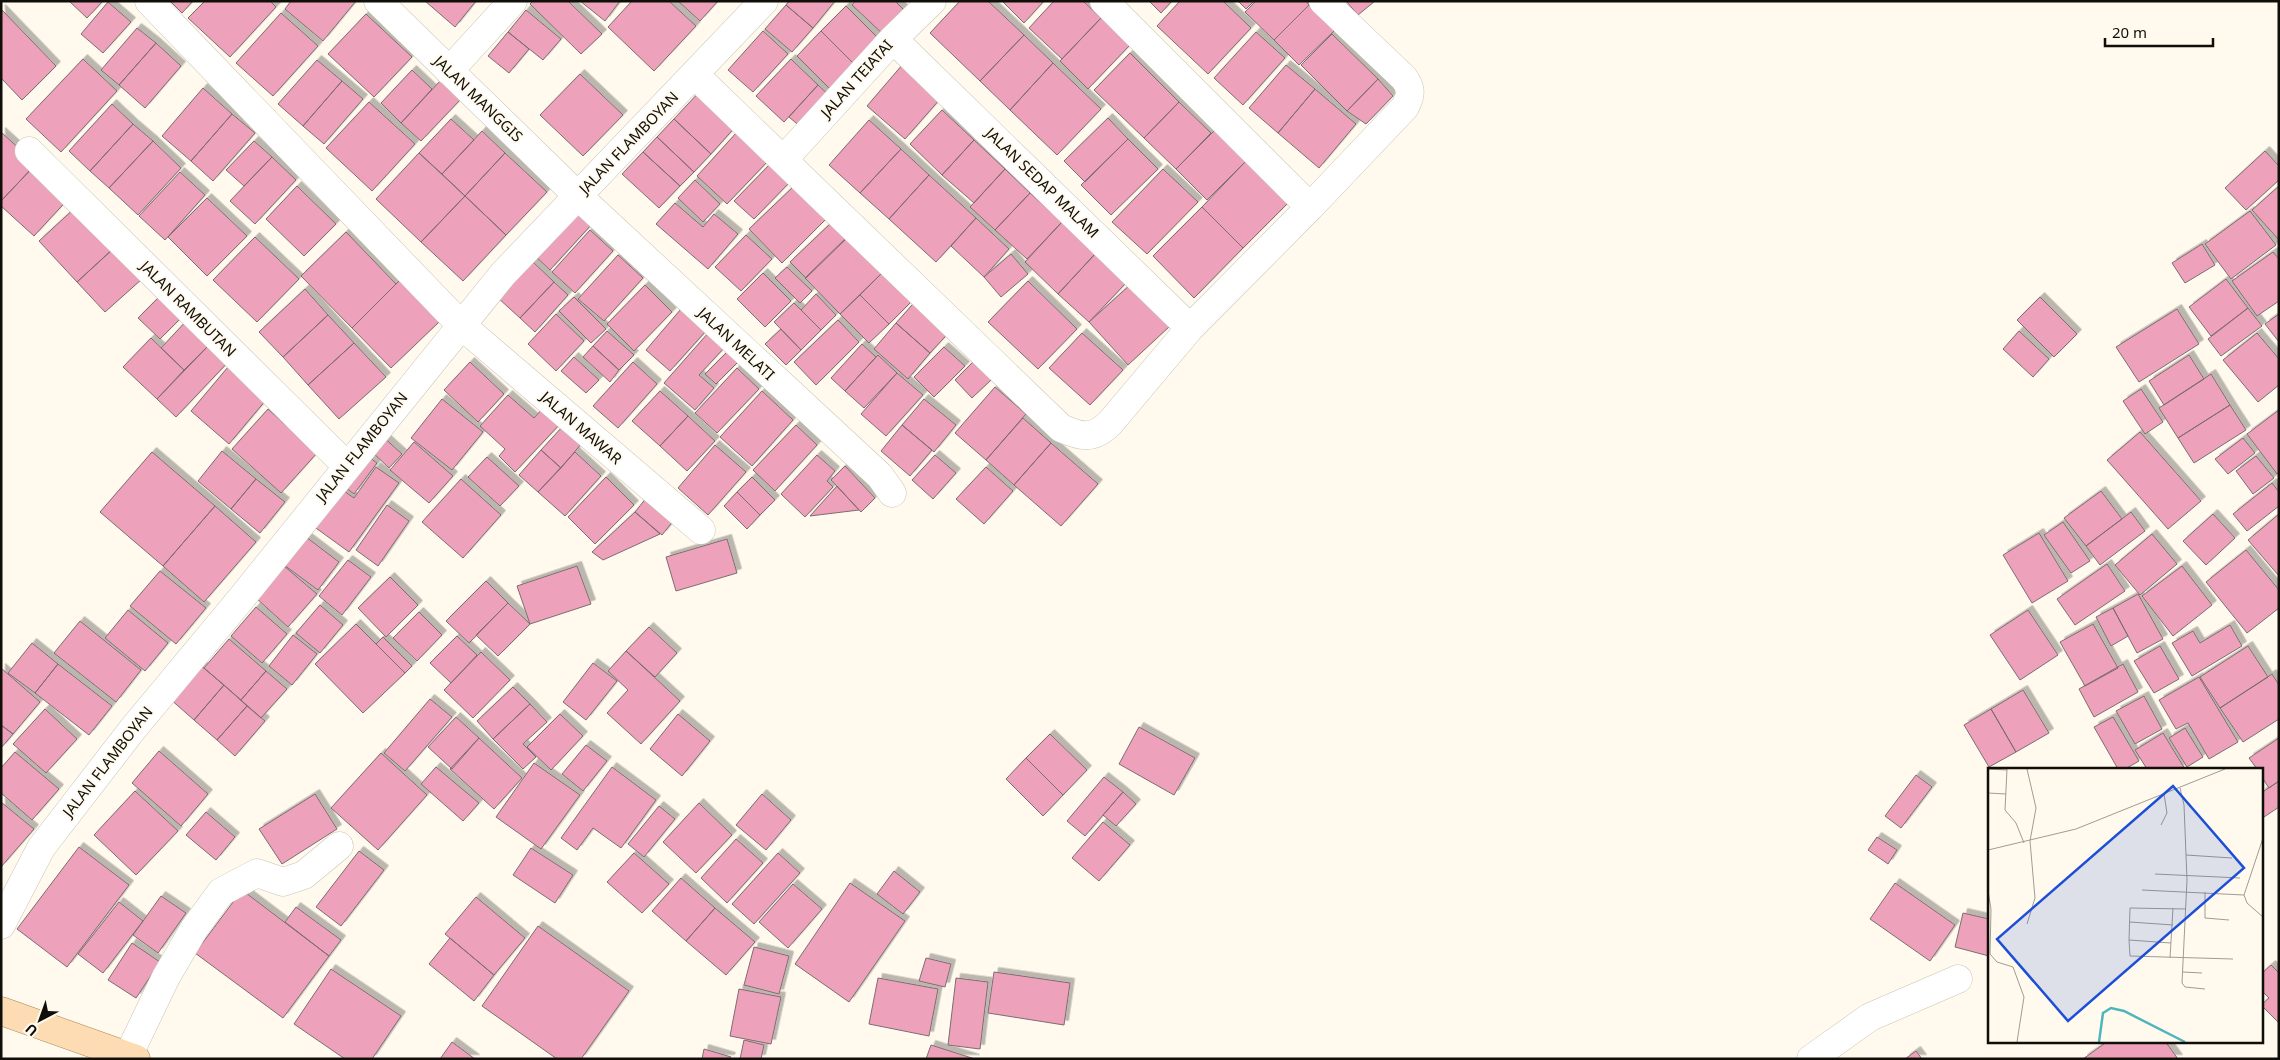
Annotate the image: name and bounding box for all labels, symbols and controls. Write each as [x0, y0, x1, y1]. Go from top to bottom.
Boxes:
scale bar [2105, 15, 2212, 47]
text: 20 m [2112, 22, 2147, 42]
street label: JALAN TEIATAI [814, 35, 897, 123]
street label: JALAN MANGGIS [429, 49, 527, 146]
street label: JALAN FLAMBOYAN [573, 87, 682, 199]
street label: JALAN SEDAP MALAM [980, 121, 1104, 242]
street label: JALAN RAMBUTAN [135, 255, 241, 361]
street label: JALAN MELATI [692, 301, 779, 384]
street label: JALAN MAWAR [535, 385, 627, 468]
street label: JALAN FLAMBOYAN [310, 388, 412, 507]
street label: JALAN FLAMBOYAN [56, 702, 157, 822]
inset map [1988, 768, 2262, 1042]
north arrow [15, 995, 65, 1045]
text: U [21, 1020, 41, 1041]

